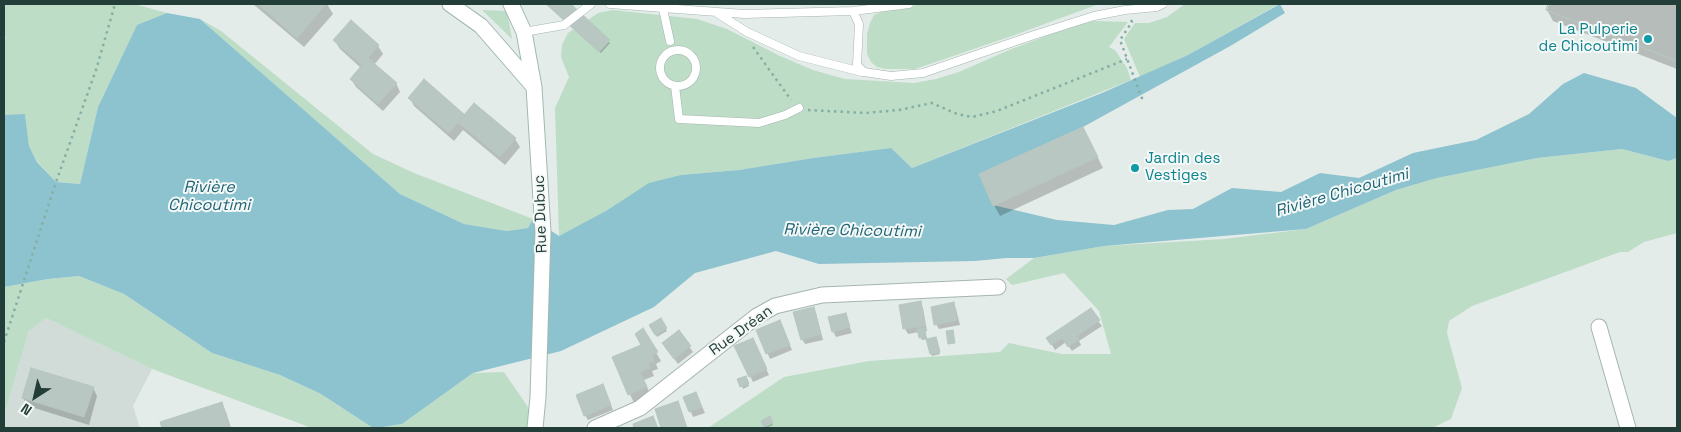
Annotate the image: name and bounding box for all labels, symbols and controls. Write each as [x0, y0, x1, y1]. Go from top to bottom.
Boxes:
place label: La Pulperie de Chicoutimi [1539, 21, 1638, 56]
marker: La Pulperie de Chicoutimi [1642, 33, 1654, 45]
place label: Jardin des Vestiges [1145, 150, 1220, 185]
marker: Jardin des Vestiges [1129, 162, 1141, 174]
water label: Rivière Chicoutimi [1273, 165, 1411, 221]
street label: Rue Dubuc [531, 175, 551, 253]
water label: Rivière Chicoutimi [168, 178, 250, 216]
water label: Rivière Chicoutimi [783, 220, 921, 242]
street label: Rue Dréan [706, 302, 776, 360]
north arrow [10, 372, 60, 422]
text: N [17, 399, 35, 419]

